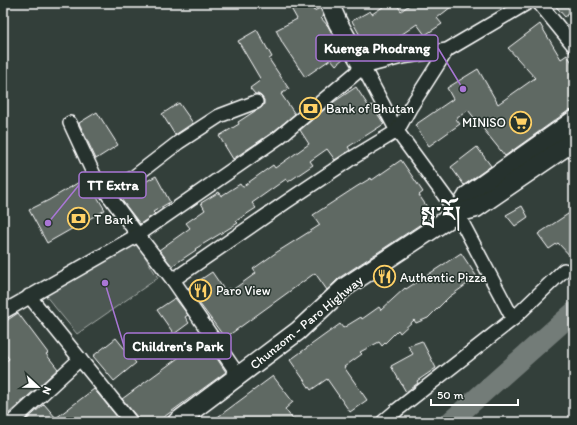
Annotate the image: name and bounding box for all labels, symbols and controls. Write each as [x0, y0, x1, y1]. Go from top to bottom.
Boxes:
callout: Kuenga Phodrang [316, 35, 438, 61]
text: Kuenga Phodrang [324, 40, 431, 57]
bank icon: Bank of Bhutan [298, 95, 324, 121]
place label: Bank of Bhutan [326, 101, 415, 116]
supermarket icon: MINISO [508, 109, 534, 135]
place label: MINISO [462, 115, 506, 130]
callout: TT Extra [79, 172, 146, 198]
text: TT Extra [86, 177, 139, 194]
district label: སྤ་རོ། [421, 197, 461, 232]
bank icon: T Bank [65, 206, 91, 232]
place label: T Bank [94, 212, 134, 227]
restaurant icon: Authentic Pizza [372, 264, 398, 290]
place label: Authentic Pizza [400, 270, 487, 285]
street label: Chunzom - Paro Highway [247, 272, 366, 372]
restaurant icon: Paro View [188, 277, 214, 303]
place label: Paro View [216, 283, 271, 298]
callout: Children’s Park [124, 333, 231, 359]
text: Children’s Park [132, 338, 225, 355]
north arrow [18, 367, 58, 407]
scale bar [431, 381, 518, 407]
text: N [39, 385, 54, 396]
text: 50 m [437, 388, 463, 402]

